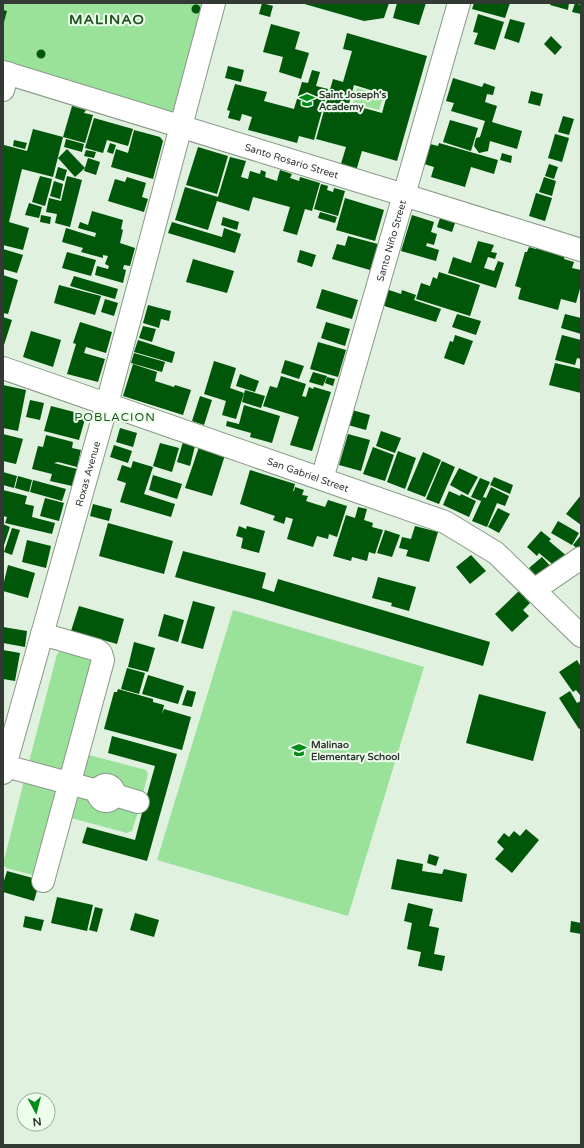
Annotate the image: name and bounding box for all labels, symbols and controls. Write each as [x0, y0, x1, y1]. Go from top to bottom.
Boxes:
district label: MALINAO [69, 11, 145, 28]
place label: Saint Joseph's Academy [319, 89, 386, 113]
school or university icon: Saint Joseph's Academy [298, 91, 316, 109]
street label: Santo Rosario Street [243, 141, 340, 182]
street label: Santo Niño Street [374, 199, 409, 283]
district label: POBLACION [74, 410, 156, 424]
street label: Roxas Avenue [73, 440, 103, 508]
street label: San Gabriel Street [265, 455, 350, 495]
place label: Malinao Elementary School [311, 739, 400, 763]
school or university icon: Malinao Elementary School [290, 741, 308, 759]
north arrow [16, 1092, 56, 1132]
text: N [32, 1114, 42, 1128]

